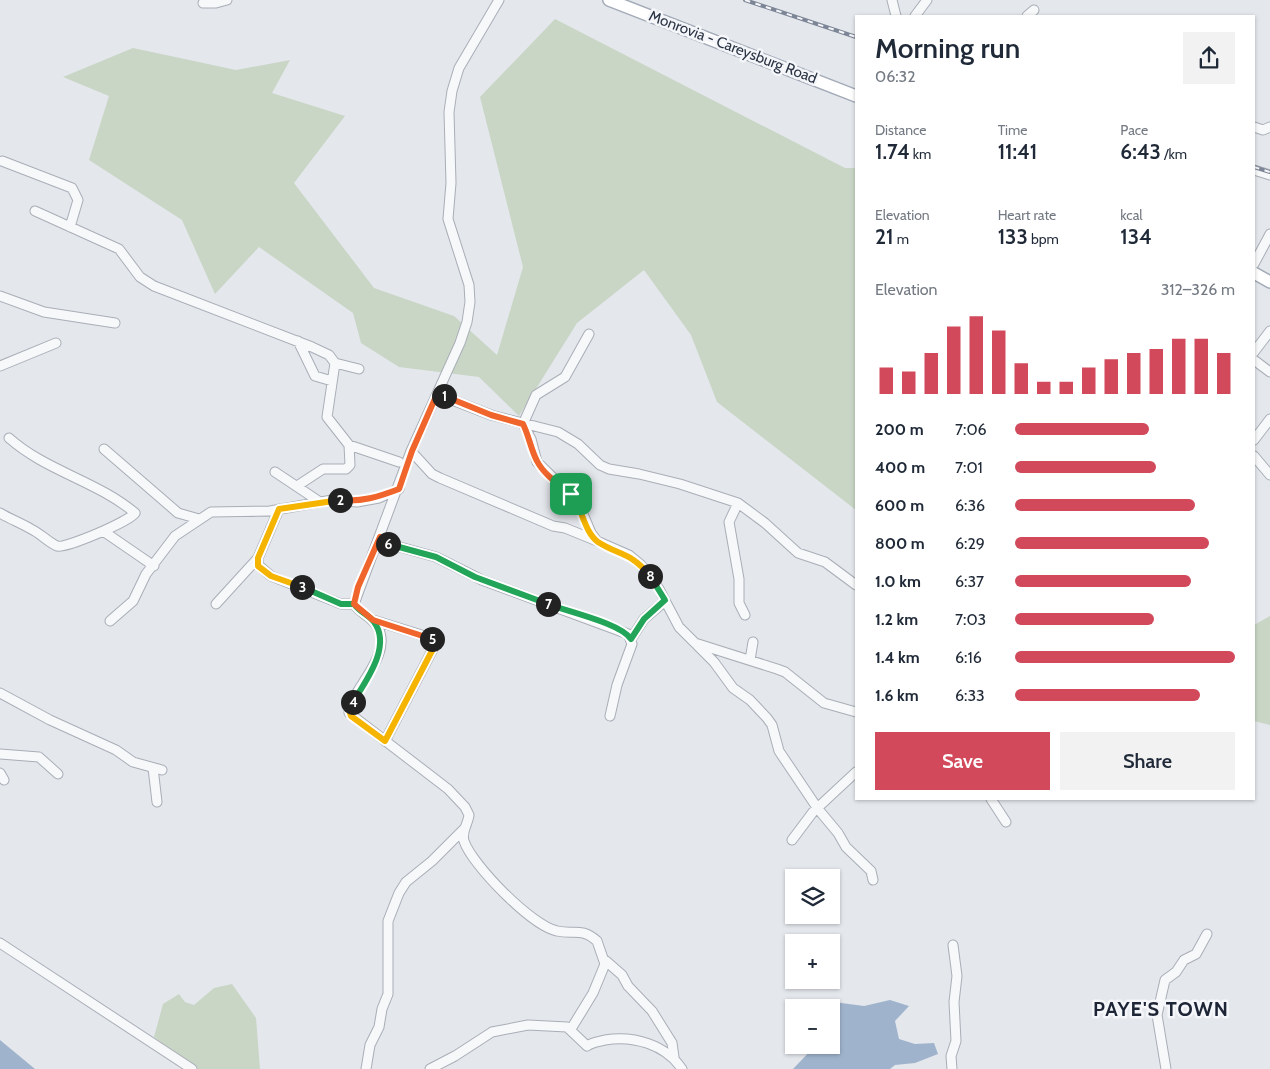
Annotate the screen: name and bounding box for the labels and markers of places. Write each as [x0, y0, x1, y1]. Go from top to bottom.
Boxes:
pin: 1 [432, 384, 456, 408]
pin [550, 473, 592, 515]
pin: 2 [328, 488, 352, 512]
pin: 6 [376, 532, 400, 556]
pin: 8 [638, 564, 662, 588]
pin: 3 [290, 574, 314, 600]
pin: 7 [536, 592, 560, 616]
pin: 5 [420, 626, 444, 652]
pin: 4 [340, 690, 366, 714]

